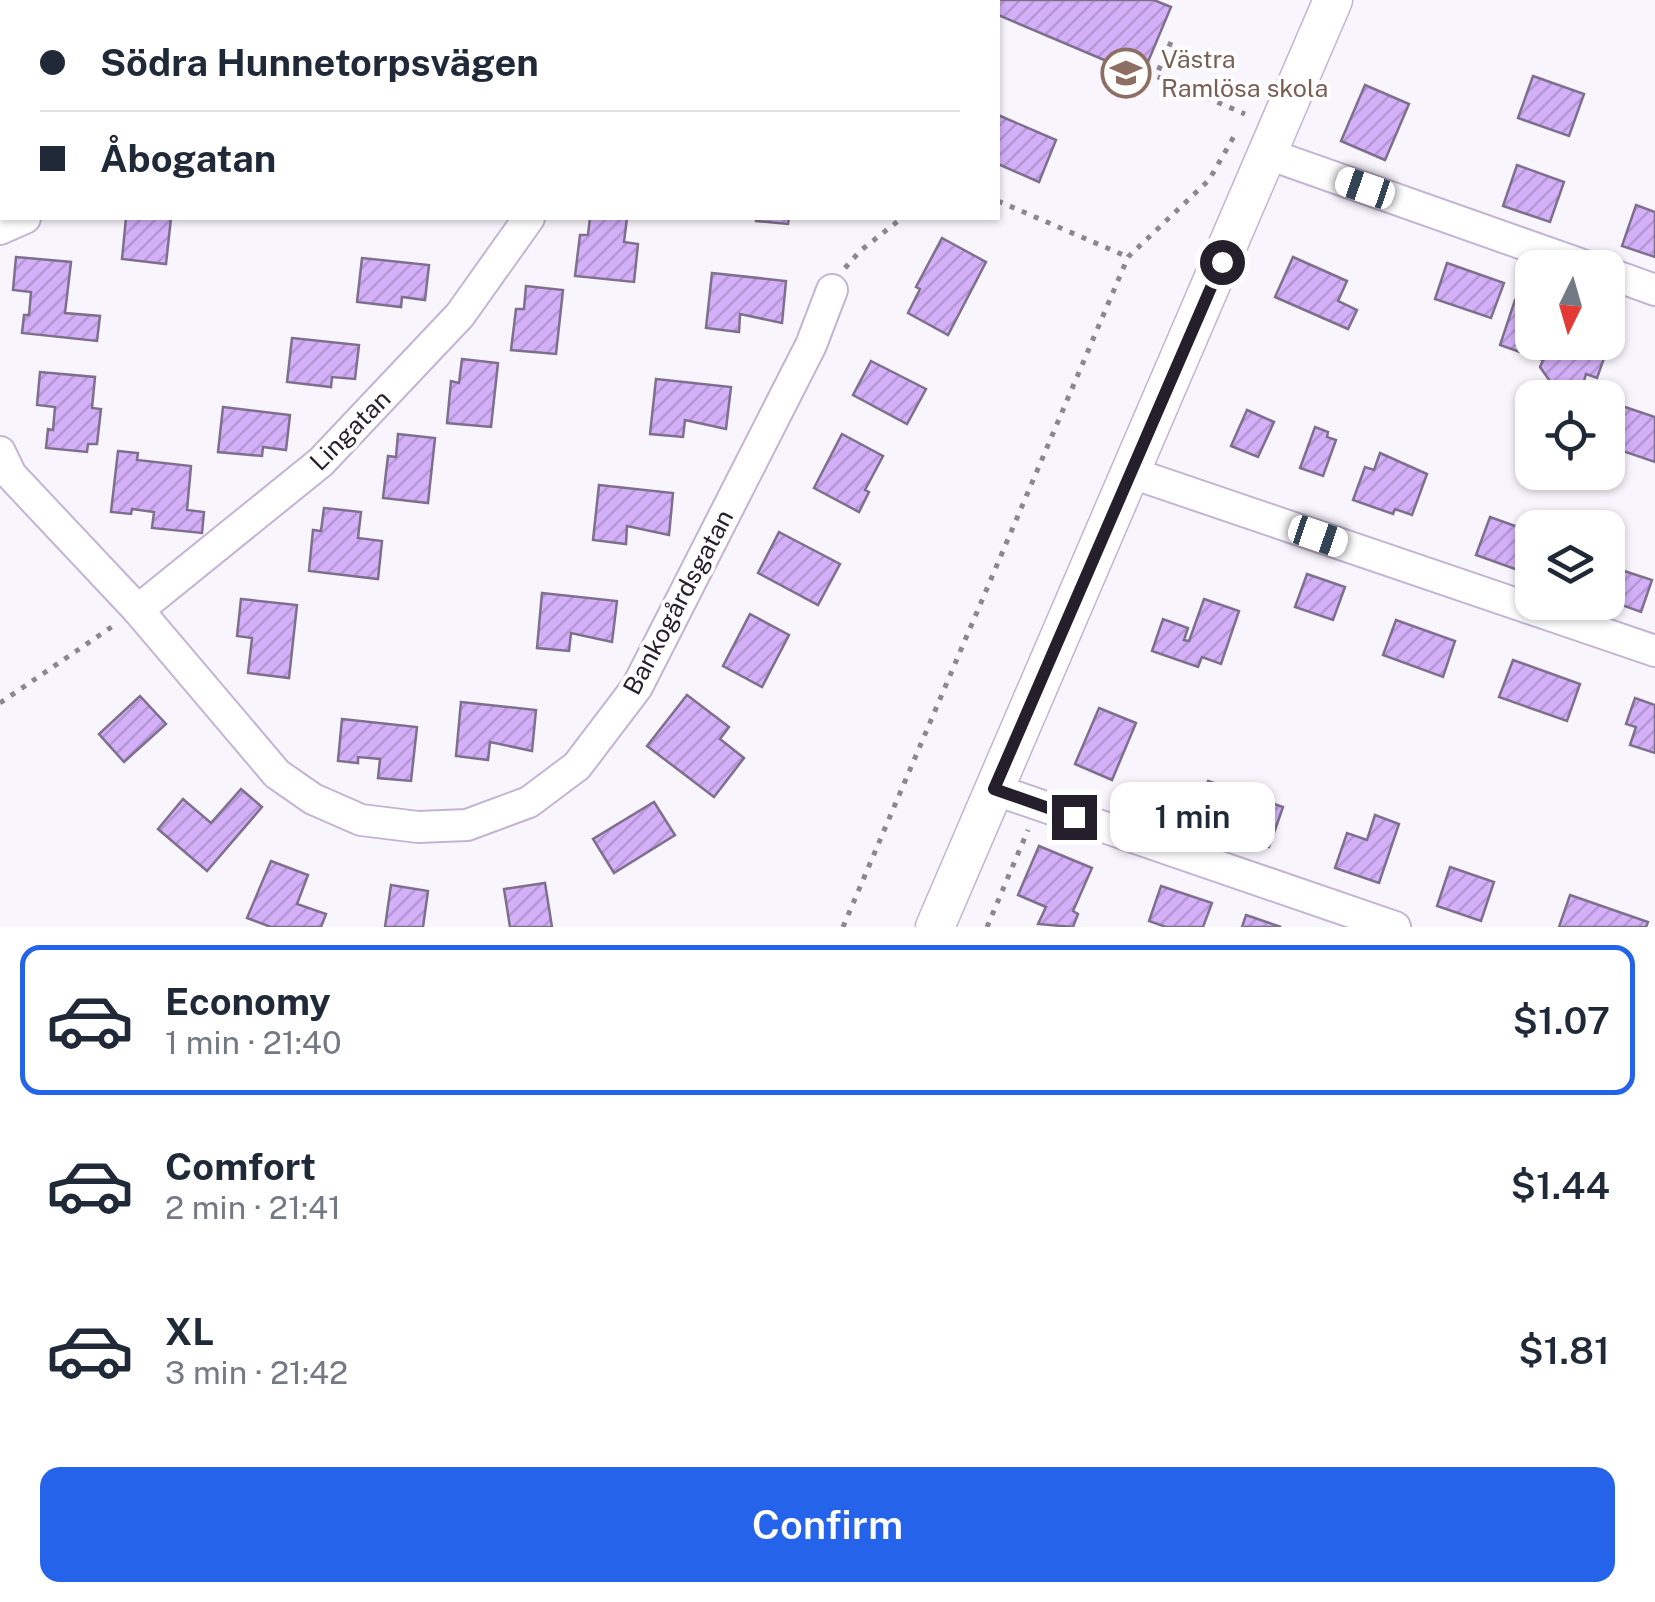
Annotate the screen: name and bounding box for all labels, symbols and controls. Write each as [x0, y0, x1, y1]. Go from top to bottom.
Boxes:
text: Södra Hunnetorpsvägen [100, 40, 539, 85]
place label: Västra Ramlösa skola [1161, 44, 1328, 103]
school or university icon: Västra Ramlösa skola [1100, 47, 1152, 99]
text: Åbogatan [100, 136, 276, 181]
car [1332, 164, 1398, 212]
route start [1200, 240, 1245, 285]
north arrow [1515, 250, 1625, 360]
map controls [1515, 250, 1625, 620]
button: locate [1515, 380, 1625, 490]
street label: Lingatan [303, 383, 397, 477]
street label: Bankogårdsgatan [617, 504, 739, 700]
button: layers [1515, 510, 1625, 620]
car [1285, 512, 1351, 560]
callout: 1 min [1109, 782, 1274, 852]
route end [1052, 795, 1097, 840]
text: 1 min [1154, 798, 1231, 835]
icon: car [45, 975, 135, 1065]
text: Economy [165, 979, 331, 1024]
text: $1.07 [1513, 998, 1610, 1043]
text: 1 min · 21:40 [165, 1024, 342, 1061]
icon: car [45, 1140, 135, 1230]
text: Comfort [165, 1144, 316, 1189]
text: $1.44 [1510, 1163, 1610, 1208]
text: 2 min · 21:41 [165, 1189, 341, 1226]
icon: car [45, 1305, 135, 1395]
text: XL [165, 1309, 214, 1354]
text: $1.81 [1518, 1328, 1610, 1373]
text: 3 min · 21:42 [165, 1354, 348, 1391]
button: Confirm [40, 1467, 1615, 1582]

